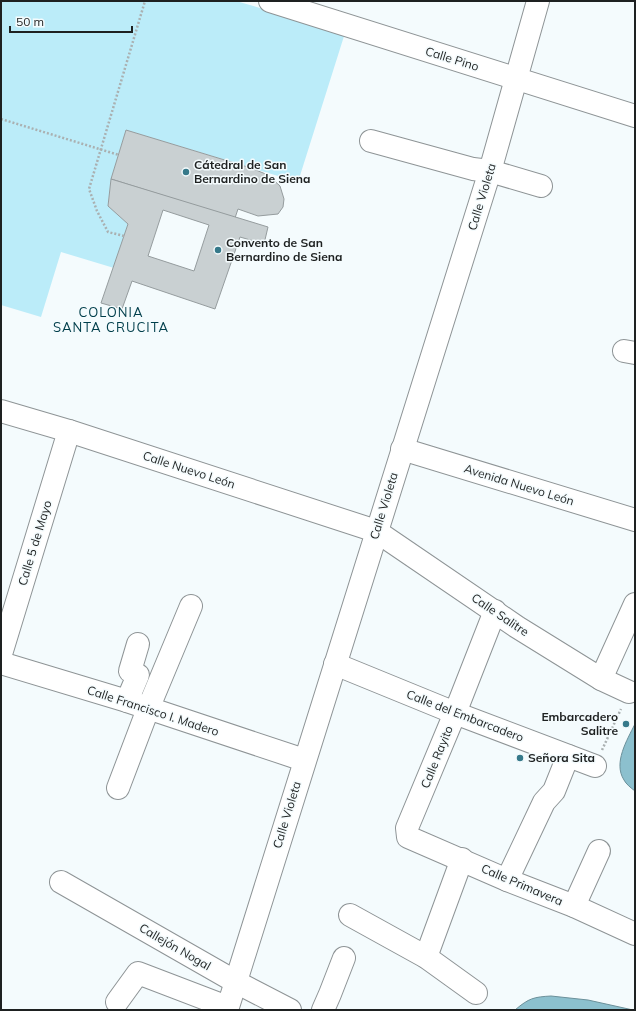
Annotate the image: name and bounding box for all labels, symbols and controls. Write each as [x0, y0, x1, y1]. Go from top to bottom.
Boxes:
scale bar [10, 8, 132, 34]
text: 50 m [16, 14, 44, 29]
street label: Calle Pino [424, 43, 481, 74]
place label: Cátedral de San Bernardino de Siena [194, 157, 311, 186]
street label: Calle Violeta [464, 161, 499, 232]
marker: Cátedral de San Bernardino de Siena [181, 167, 191, 177]
place label: Convento de San Bernardino de Siena [226, 235, 343, 264]
marker: Convento de San Bernardino de Siena [213, 245, 223, 255]
district label: COLONIA SANTA CRUCITA [53, 304, 169, 335]
street label: Calle Nuevo León [141, 448, 237, 492]
street label: Avenida Nuevo León [462, 461, 576, 508]
street label: Calle Violeta [366, 470, 401, 541]
street label: Calle 5 de Mayo [14, 498, 55, 587]
street label: Calle Salitre [469, 590, 532, 639]
street label: Calle Francisco I. Madero [85, 682, 221, 739]
street label: Calle del Embarcadero [404, 686, 526, 745]
place label: Embarcadero Salitre [541, 709, 618, 738]
marker: Embarcadero Salitre [621, 719, 631, 729]
street label: Calle Rayito [417, 723, 456, 790]
place label: Señora Sita [528, 750, 595, 765]
marker: Señora Sita [515, 753, 525, 763]
street label: Calle Violeta [269, 779, 304, 850]
street label: Calle Primavera [479, 861, 565, 909]
street label: Callejón Nogal [137, 920, 214, 973]

